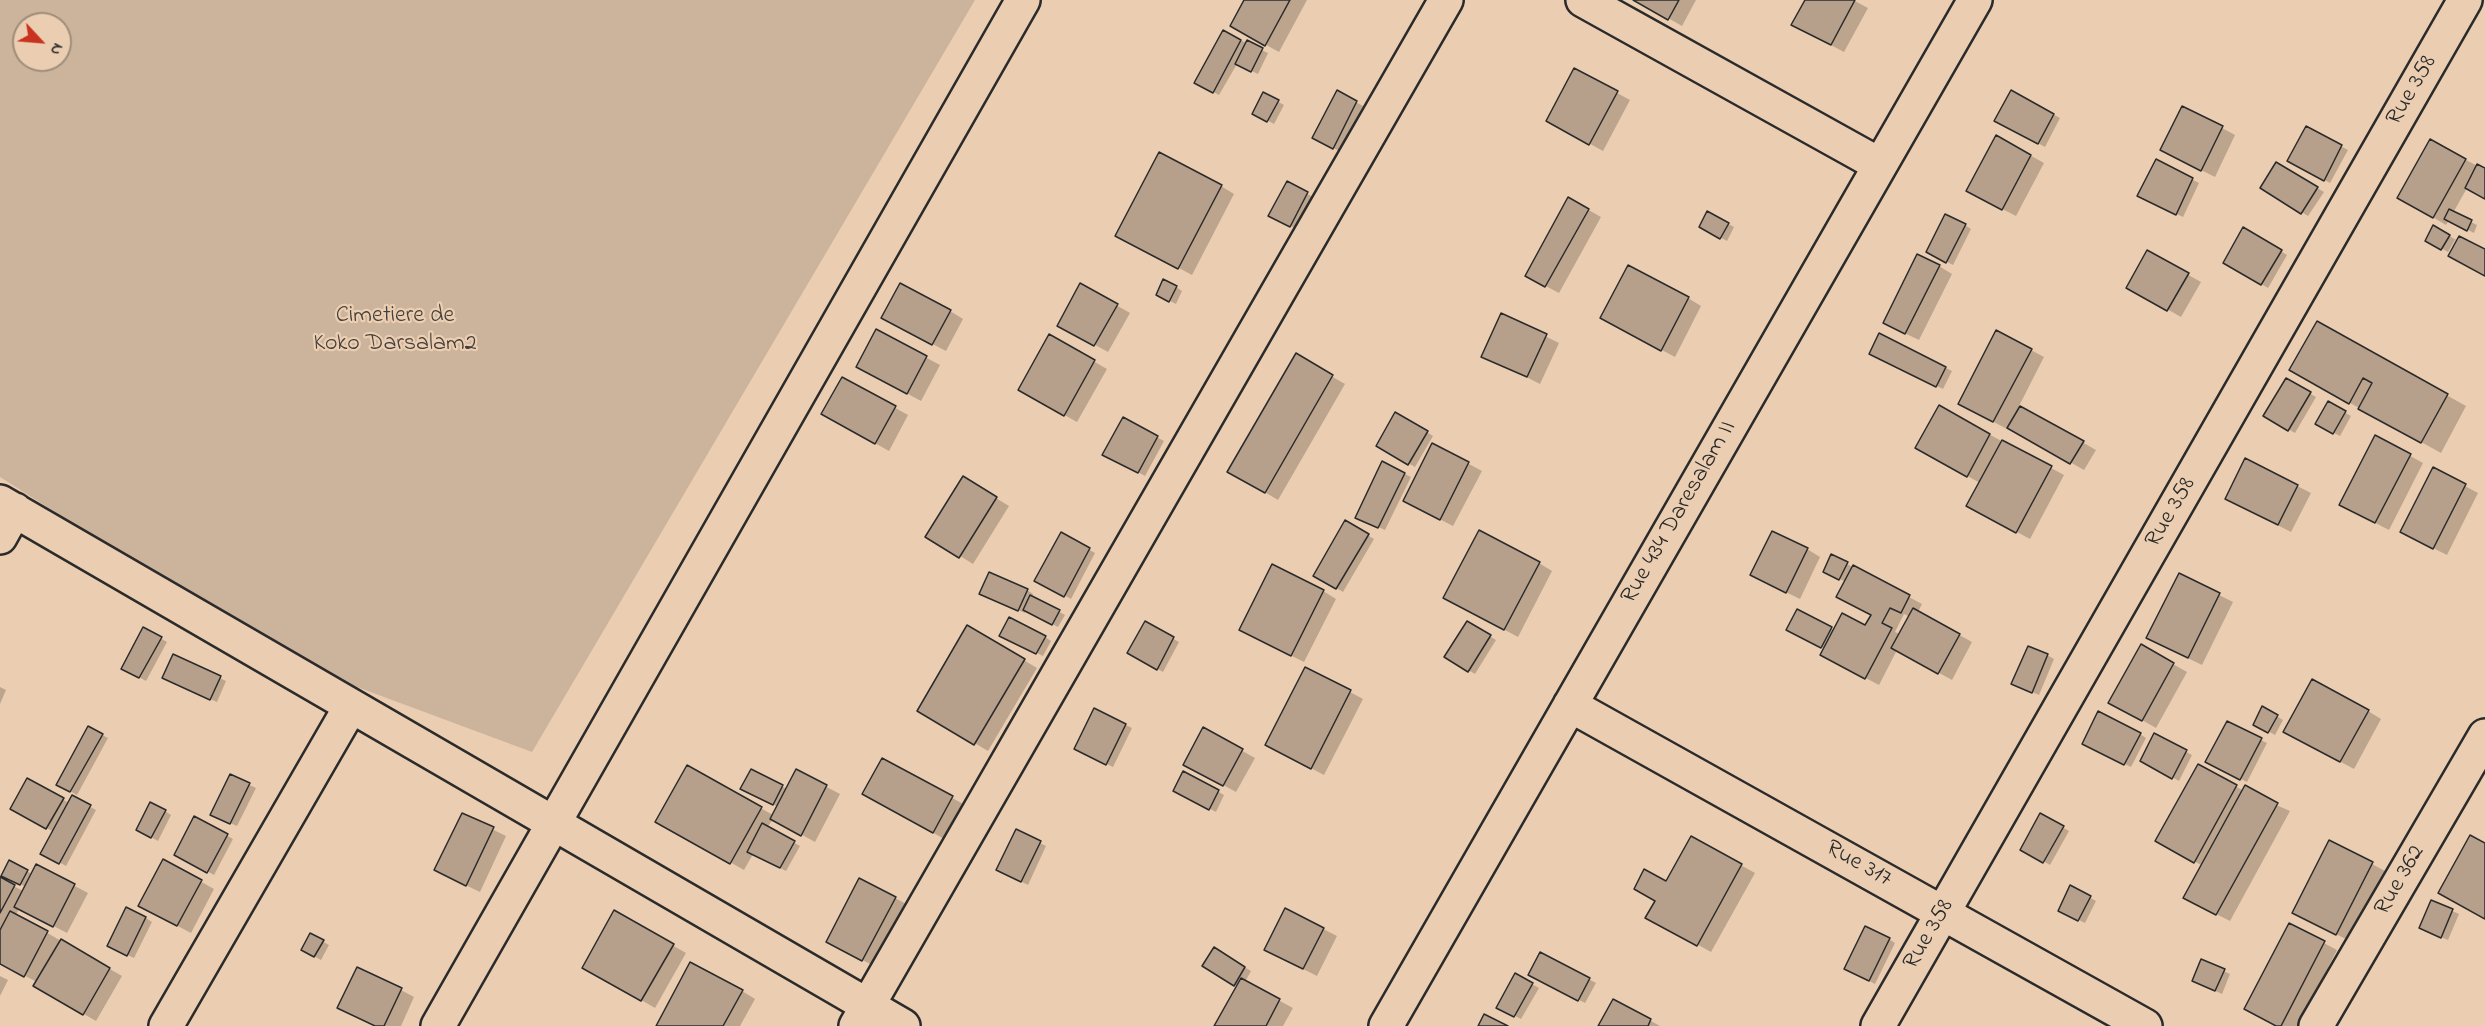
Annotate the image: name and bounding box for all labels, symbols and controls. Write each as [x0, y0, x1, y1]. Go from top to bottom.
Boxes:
north arrow [12, 12, 72, 72]
text: N [43, 39, 70, 59]
street label: Rue 358 [2381, 51, 2445, 131]
park label: Cimetiere de Koko Darsalam2 [313, 303, 477, 359]
street label: Rue 434 Daresalam II [1616, 417, 1744, 609]
street label: Rue 358 [2140, 473, 2204, 553]
street label: Rue 317 [1820, 835, 1896, 895]
street label: Rue 362 [2370, 841, 2432, 921]
street label: Rue 358 [1898, 895, 1962, 975]

